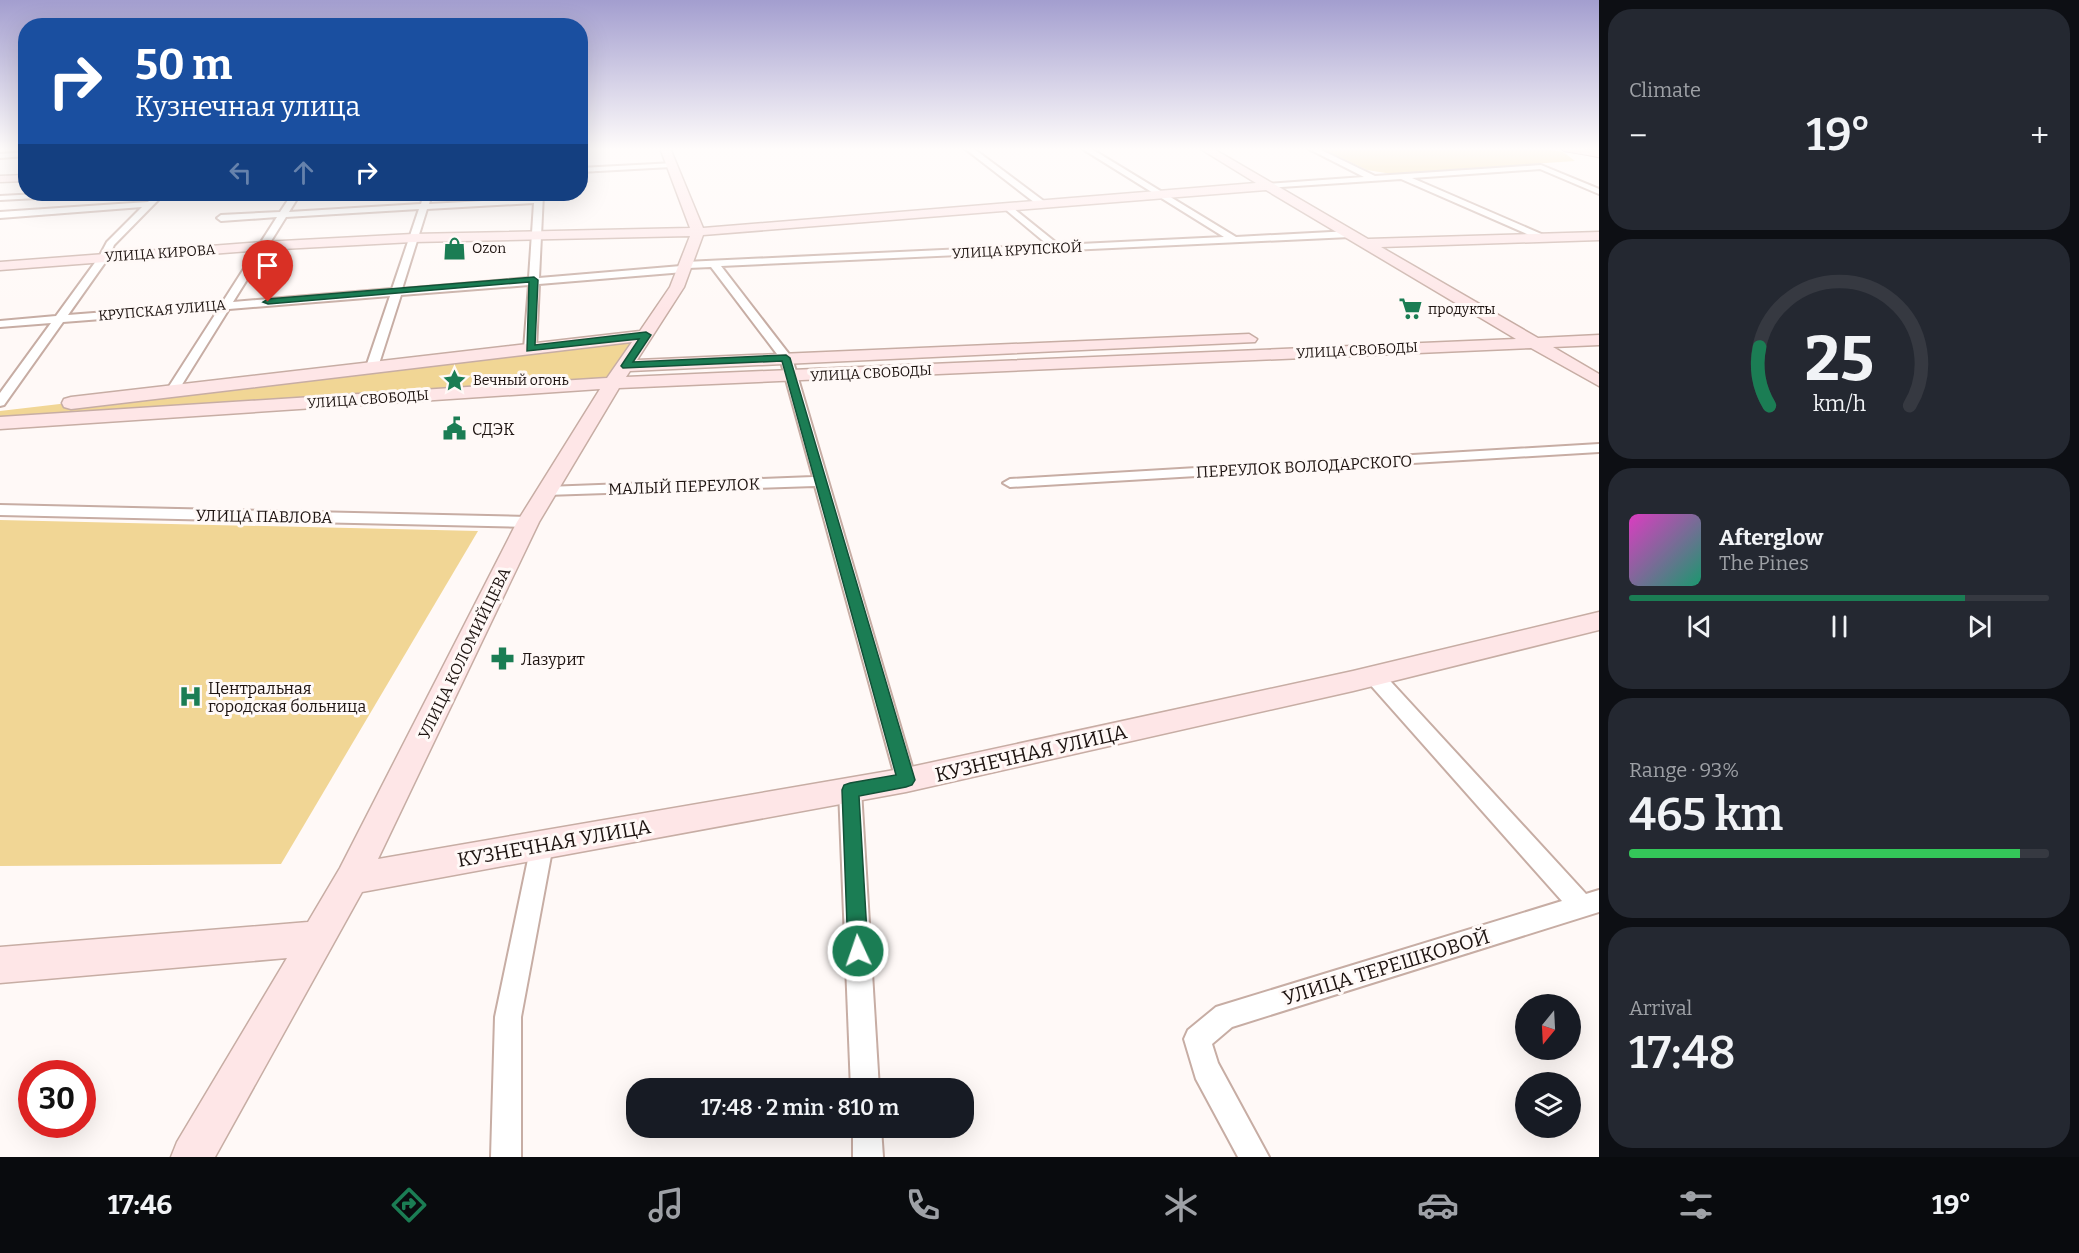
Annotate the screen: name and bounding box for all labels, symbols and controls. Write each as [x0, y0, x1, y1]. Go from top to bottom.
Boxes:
text: 50 m [135, 40, 232, 90]
icon: right [36, 42, 114, 120]
text: Climate [1629, 78, 1701, 102]
text: Кузнечная улица [135, 91, 360, 123]
text: 19° [1806, 108, 1871, 162]
text: − [1629, 116, 1647, 156]
text: + [2030, 116, 2049, 156]
icon: left [224, 156, 257, 189]
icon: ahead [287, 156, 320, 189]
icon: right [350, 156, 383, 189]
shop icon: Ozon [441, 235, 467, 261]
street label: УЛИЦА КРУПСКОЙ [952, 238, 1082, 262]
pin [242, 240, 293, 302]
place label: Ozon [472, 240, 506, 257]
street label: УЛИЦА КИРОВА [104, 241, 216, 266]
icon: arrive [251, 249, 284, 282]
street label: КРУПСКАЯ УЛИЦА [98, 296, 227, 325]
supermarket icon: продукты [1397, 296, 1423, 322]
place label: продукты [1428, 301, 1495, 318]
text: 25 [1804, 322, 1874, 397]
street label: УЛИЦА СВОБОДЫ [1296, 339, 1418, 362]
street label: УЛИЦА СВОБОДЫ [810, 362, 932, 385]
place icon: Вечный огонь [442, 367, 468, 393]
place label: Вечный огонь [473, 372, 569, 389]
street label: УЛИЦА СВОБОДЫ [307, 387, 429, 412]
text: km/h [1812, 391, 1866, 417]
public building icon: СДЭК [441, 416, 467, 442]
place label: СДЭК [472, 420, 515, 439]
street label: ПЕРЕУЛОК ВОЛОДАРСКОГО [1196, 451, 1413, 482]
street label: МАЛЫЙ ПЕРЕУЛОК [608, 473, 761, 499]
street label: УЛИЦА ПАВЛОВА [195, 506, 333, 527]
text: Afterglow [1719, 524, 1823, 551]
text: The Pines [1719, 551, 1809, 575]
street label: УЛИЦА КОЛОМИЙЦЕВА [414, 563, 515, 742]
icon: previous [1683, 610, 1716, 643]
icon: pause [1823, 610, 1856, 643]
icon: next [1963, 610, 1996, 643]
pharmacy icon: Лазурит [490, 646, 516, 672]
place label: Лазурит [521, 650, 585, 669]
place label: Центральная городская больница [208, 679, 367, 716]
hospital icon: Центральная городская больница [177, 684, 203, 710]
street label: КУЗНЕЧНАЯ УЛИЦА [933, 719, 1130, 787]
text: Range · 93% [1629, 758, 1739, 782]
text: 465 km [1629, 788, 1783, 842]
street label: КУЗНЕЧНАЯ УЛИЦА [455, 814, 653, 872]
position arrow [826, 919, 890, 983]
street label: УЛИЦА ТЕРЕШКОВОЙ [1280, 924, 1492, 1010]
north arrow [1515, 994, 1581, 1060]
map controls [1515, 994, 1581, 1138]
text: Arrival [1629, 996, 1692, 1020]
text: 17:48 [1629, 1026, 1736, 1080]
speed limit sign: 30 [18, 1060, 96, 1138]
button: layers [1515, 1072, 1581, 1138]
text: 17:48 · 2 min · 810 m [701, 1094, 899, 1121]
icon: directions [388, 1184, 430, 1226]
icon: music [645, 1184, 687, 1226]
icon: phone [902, 1184, 944, 1226]
icon: climate [1160, 1184, 1202, 1226]
icon: car [1417, 1184, 1459, 1226]
icon: filters [1675, 1184, 1717, 1226]
text: 17:46 [108, 1189, 172, 1221]
text: 19° [1932, 1189, 1971, 1221]

